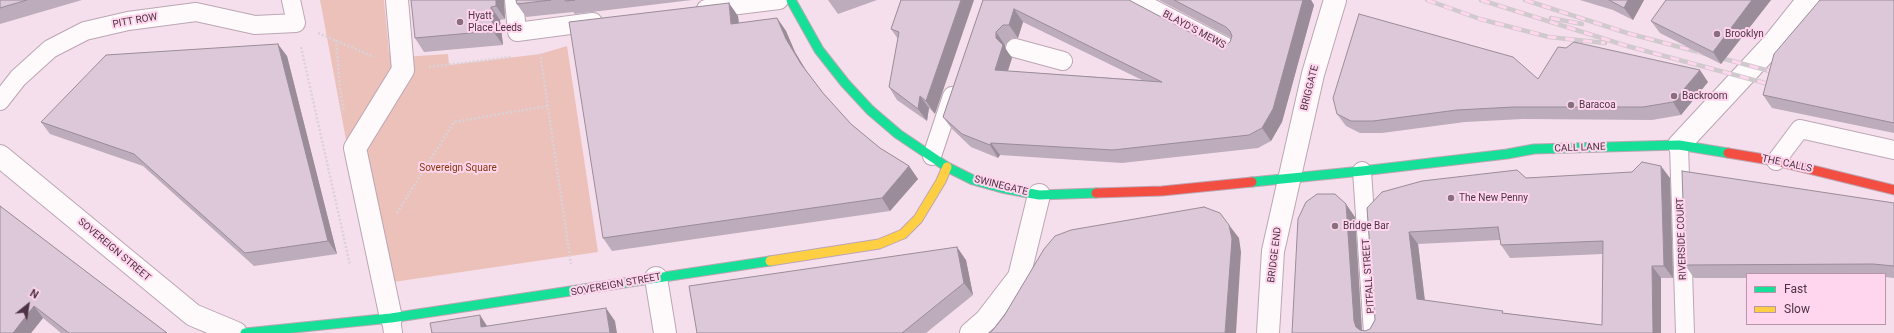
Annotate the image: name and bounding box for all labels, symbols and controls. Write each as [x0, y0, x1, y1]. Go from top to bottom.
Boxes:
street label: BLAYD'S MEWS [1160, 8, 1228, 52]
place label: Hyatt Place Leeds [468, 10, 522, 34]
street label: PITT ROW [112, 11, 158, 31]
marker: Hyatt Place Leeds [455, 17, 465, 27]
place label: Brooklyn [1725, 28, 1764, 40]
marker: Brooklyn [1712, 29, 1722, 39]
street label: BRIGGATE [1299, 64, 1321, 112]
place label: Backroom [1682, 90, 1727, 102]
marker: Backroom [1669, 91, 1679, 101]
place label: Baracoa [1579, 99, 1616, 111]
marker: Baracoa [1566, 100, 1576, 110]
street label: CALL LANE [1554, 141, 1606, 155]
street label: THE CALLS [1761, 153, 1813, 175]
park label: Sovereign Square [419, 162, 497, 174]
street label: SWINEGATE [973, 174, 1029, 198]
place label: The New Penny [1459, 192, 1528, 204]
marker: The New Penny [1446, 193, 1456, 203]
street label: RIVERSIDE COURT [1675, 198, 1689, 280]
street label: SOVEREIGN STREET [75, 216, 153, 284]
place label: Bridge Bar [1343, 220, 1389, 232]
marker: Bridge Bar [1330, 221, 1340, 231]
street label: BRIDGE END [1266, 226, 1284, 284]
street label: PITFALL STREET [1360, 238, 1378, 314]
street label: SOVEREIGN STREET [570, 271, 662, 299]
legend [1746, 273, 1886, 325]
text: Fast [1784, 282, 1807, 296]
north arrow [8, 285, 48, 325]
text: N [28, 287, 41, 302]
text: Slow [1784, 302, 1810, 316]

